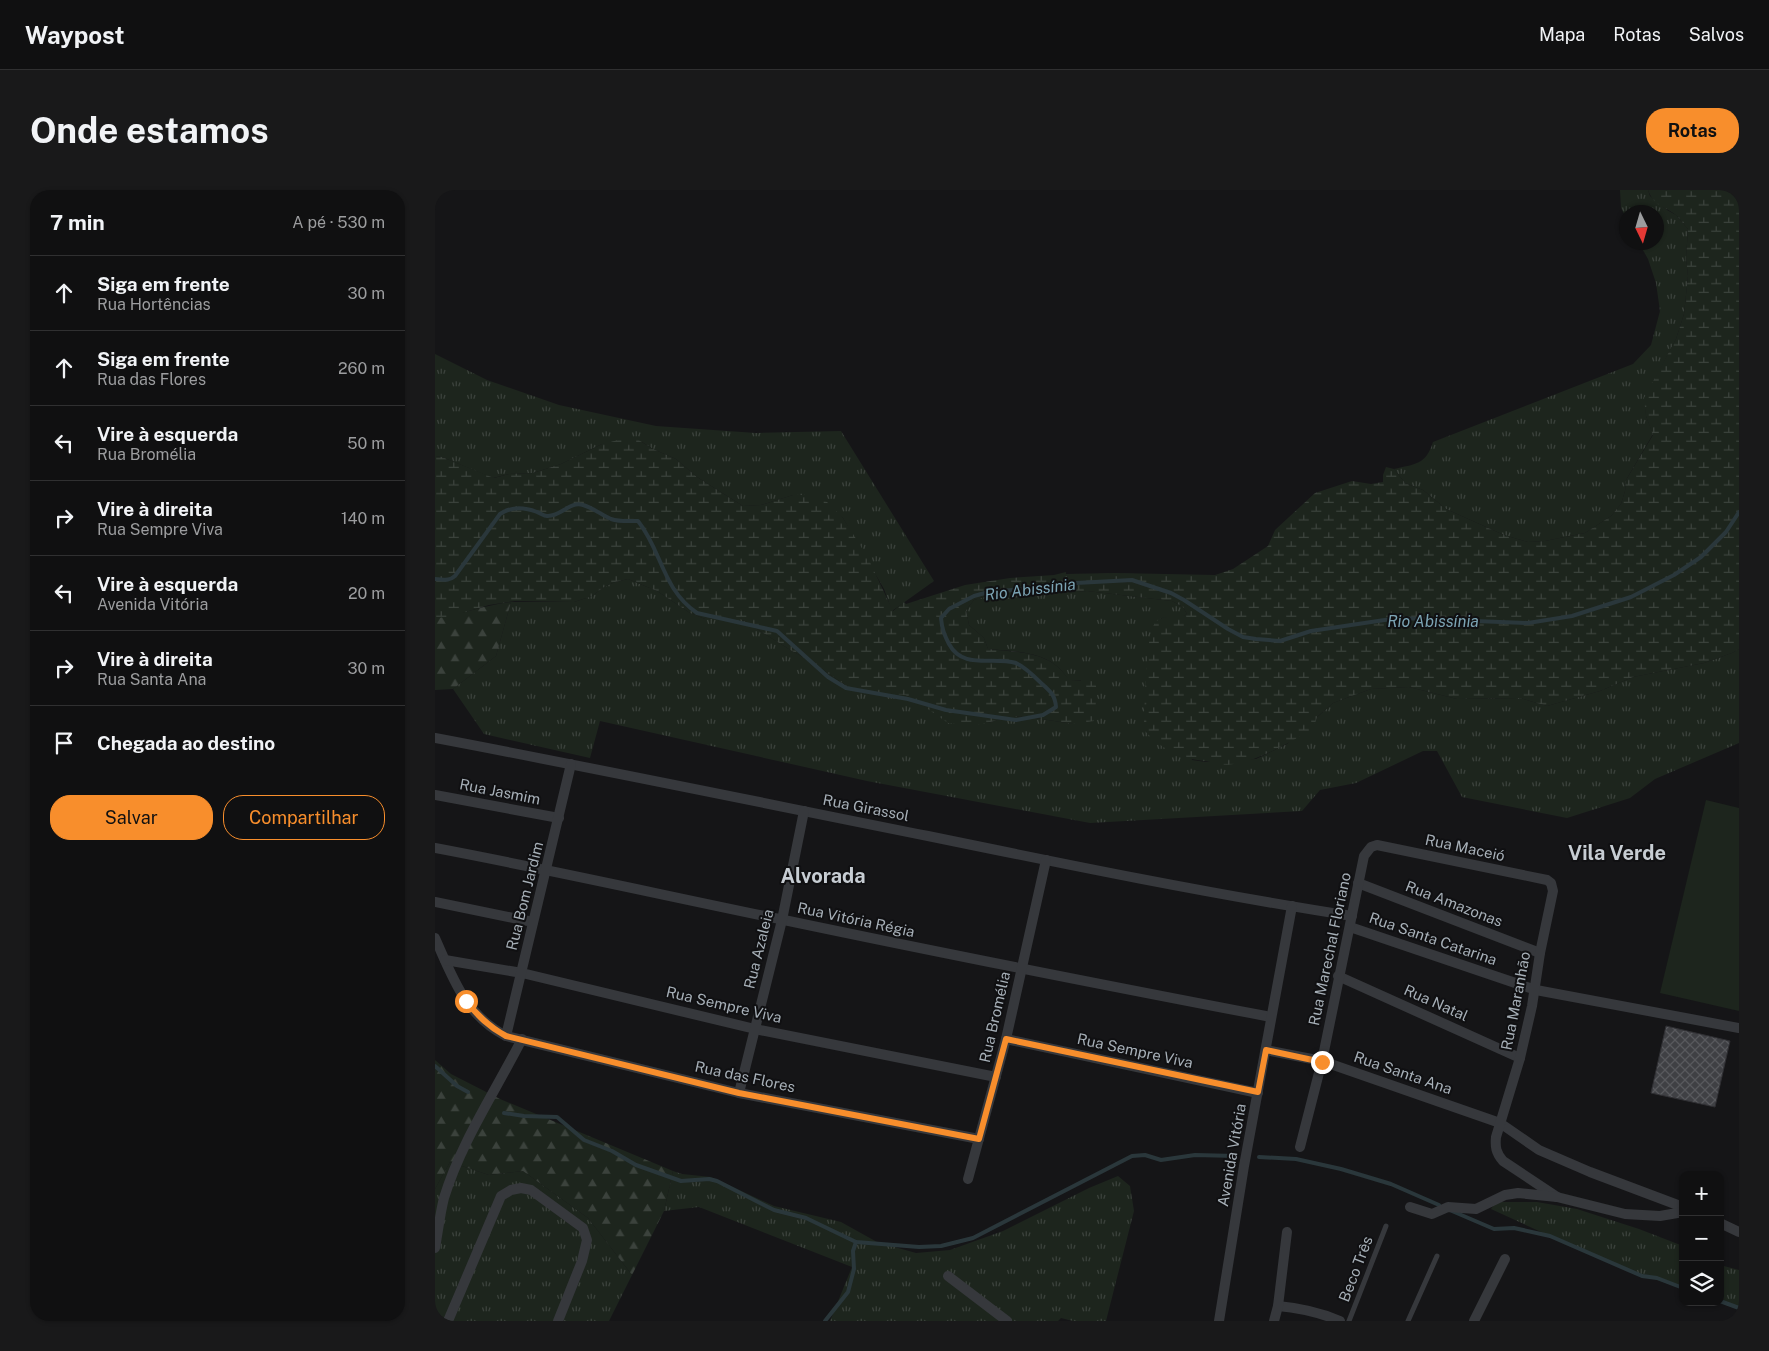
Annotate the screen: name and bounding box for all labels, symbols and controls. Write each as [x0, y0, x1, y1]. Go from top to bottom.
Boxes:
text: Waypost [25, 21, 125, 49]
text: Mapa [1539, 24, 1585, 45]
text: Rotas [1613, 24, 1661, 45]
text: Salvos [1689, 24, 1744, 45]
button: Rotas [1646, 108, 1739, 153]
text: Onde estamos [30, 110, 269, 151]
north arrow [1619, 205, 1664, 250]
text: 7 min [50, 210, 105, 235]
text: A pé · 530 m [292, 213, 385, 232]
text: Siga em frente [97, 273, 230, 295]
icon: ahead [50, 279, 78, 307]
text: 30 m [348, 284, 385, 303]
text: Rua Hortências [97, 295, 211, 314]
text: Siga em frente [97, 348, 230, 370]
icon: ahead [50, 354, 78, 382]
text: 260 m [338, 359, 385, 378]
text: Rua das Flores [97, 370, 206, 389]
text: Vire à esquerda [97, 423, 238, 445]
icon: left [50, 429, 78, 457]
text: 50 m [347, 434, 385, 453]
text: Rua Bromélia [97, 445, 196, 464]
text: Vire à direita [97, 498, 213, 520]
icon: right [50, 504, 78, 532]
text: 140 m [341, 509, 385, 528]
text: Rua Sempre Viva [97, 520, 223, 539]
text: Vire à esquerda [97, 573, 238, 595]
water label: Rio Abissínia [983, 574, 1077, 605]
icon: left [50, 579, 78, 607]
text: 20 m [348, 584, 385, 603]
text: Avenida Vitória [97, 595, 208, 614]
water label: Rio Abissínia [1387, 612, 1479, 631]
text: Vire à direita [97, 648, 213, 670]
icon: right [50, 654, 78, 682]
text: 30 m [348, 659, 385, 678]
text: Rua Santa Ana [97, 670, 206, 689]
icon: arrive [50, 729, 78, 757]
text: Chegada ao destino [97, 732, 275, 754]
street label: Rua Jasmim [458, 775, 542, 808]
street label: Rua Girassol [822, 791, 911, 824]
button: Salvar [50, 795, 213, 840]
button: Compartilhar [223, 795, 385, 840]
street label: Rua Maceió [1424, 831, 1506, 864]
street label: Rua Bom Jardim [503, 840, 546, 952]
district label: Vila Verde [1568, 841, 1666, 865]
district label: Alvorada [780, 864, 866, 888]
street label: Rua Marechal Floriano [1305, 871, 1354, 1027]
street label: Rua Amazonas [1403, 877, 1505, 930]
street label: Rua Vitória Régia [796, 899, 916, 940]
street label: Rua Azaleia [740, 907, 777, 991]
street label: Rua Santa Catarina [1367, 909, 1499, 968]
street label: Rua Maranhão [1498, 950, 1533, 1052]
street label: Rua Bromélia [976, 970, 1013, 1064]
street label: Rua Natal [1401, 981, 1471, 1024]
street label: Rua Sempre Viva [665, 983, 784, 1026]
route start [455, 990, 478, 1013]
street label: Rua Sempre Viva [1076, 1030, 1195, 1071]
street label: Rua Santa Ana [1352, 1048, 1454, 1097]
route end [1311, 1051, 1334, 1074]
street label: Rua das Flores [693, 1058, 797, 1095]
street label: Avenida Vitória [1214, 1102, 1249, 1208]
map controls [1679, 1171, 1724, 1306]
button: + [1679, 1171, 1724, 1216]
button: − [1679, 1216, 1724, 1261]
street label: Beco Três [1335, 1234, 1376, 1304]
button: layers [1679, 1261, 1724, 1306]

